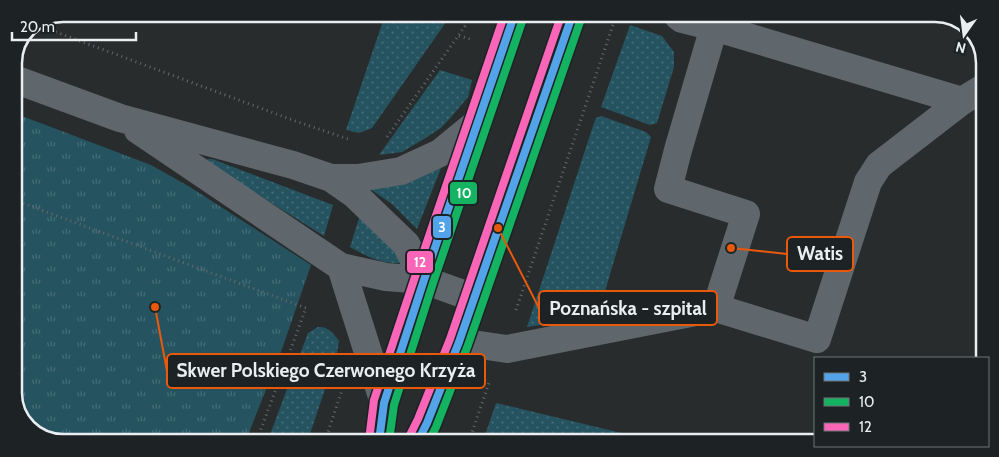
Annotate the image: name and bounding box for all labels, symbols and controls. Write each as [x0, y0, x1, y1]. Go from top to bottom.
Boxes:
scale bar [12, 10, 136, 42]
north arrow [939, 10, 989, 60]
text: 20 m [20, 18, 55, 36]
text: N [954, 38, 968, 58]
line badge: 10 [449, 181, 478, 205]
text: 10 [456, 184, 472, 202]
line badge: 3 [432, 215, 452, 239]
text: 3 [438, 218, 446, 236]
callout: Watis [787, 237, 853, 271]
text: Watis [797, 242, 843, 265]
line badge: 12 [406, 250, 434, 274]
text: 12 [414, 253, 426, 271]
callout: Poznańska - szpital [539, 291, 717, 325]
text: Poznańska - szpital [549, 297, 707, 320]
callout: Skwer Polskiego Czerwonego Krzyża [167, 354, 485, 388]
legend [814, 357, 989, 447]
text: Skwer Polskiego Czerwonego Krzyża [177, 359, 476, 382]
text: 3 [859, 368, 867, 386]
text: 10 [859, 393, 874, 411]
text: 12 [859, 418, 872, 436]

